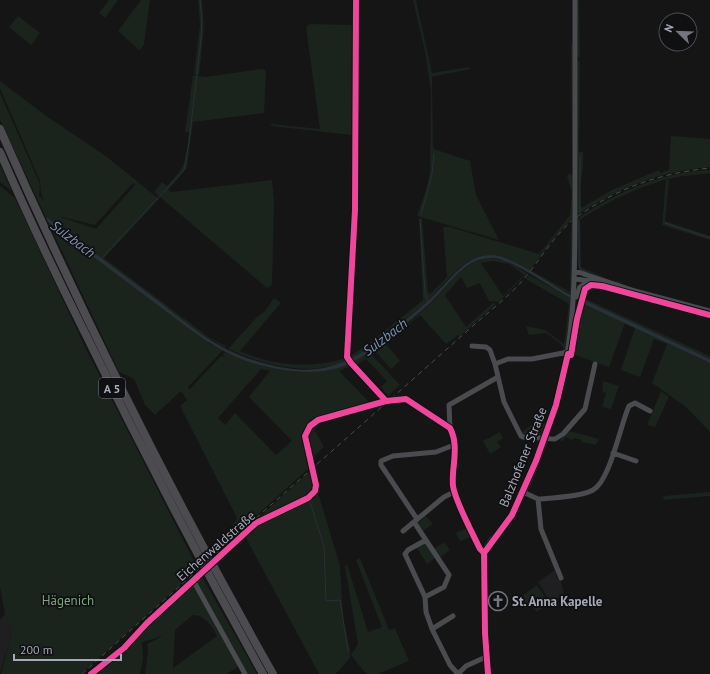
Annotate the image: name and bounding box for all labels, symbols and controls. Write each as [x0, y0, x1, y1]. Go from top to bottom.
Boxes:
north arrow [658, 12, 698, 52]
text: N [661, 22, 677, 34]
water label: Sulzbach [47, 216, 99, 262]
water label: Sulzbach [359, 314, 411, 360]
road number: A 5 [99, 378, 125, 398]
street label: Balzhofener Straße [495, 405, 551, 509]
street label: Eichenwaldstraße [173, 507, 259, 585]
church icon: St. Anna Kapelle [487, 590, 509, 612]
park label: Hägenich [42, 592, 94, 609]
place label: St. Anna Kapelle [512, 593, 603, 610]
scale bar [14, 636, 121, 662]
text: 200 m [20, 642, 53, 657]

